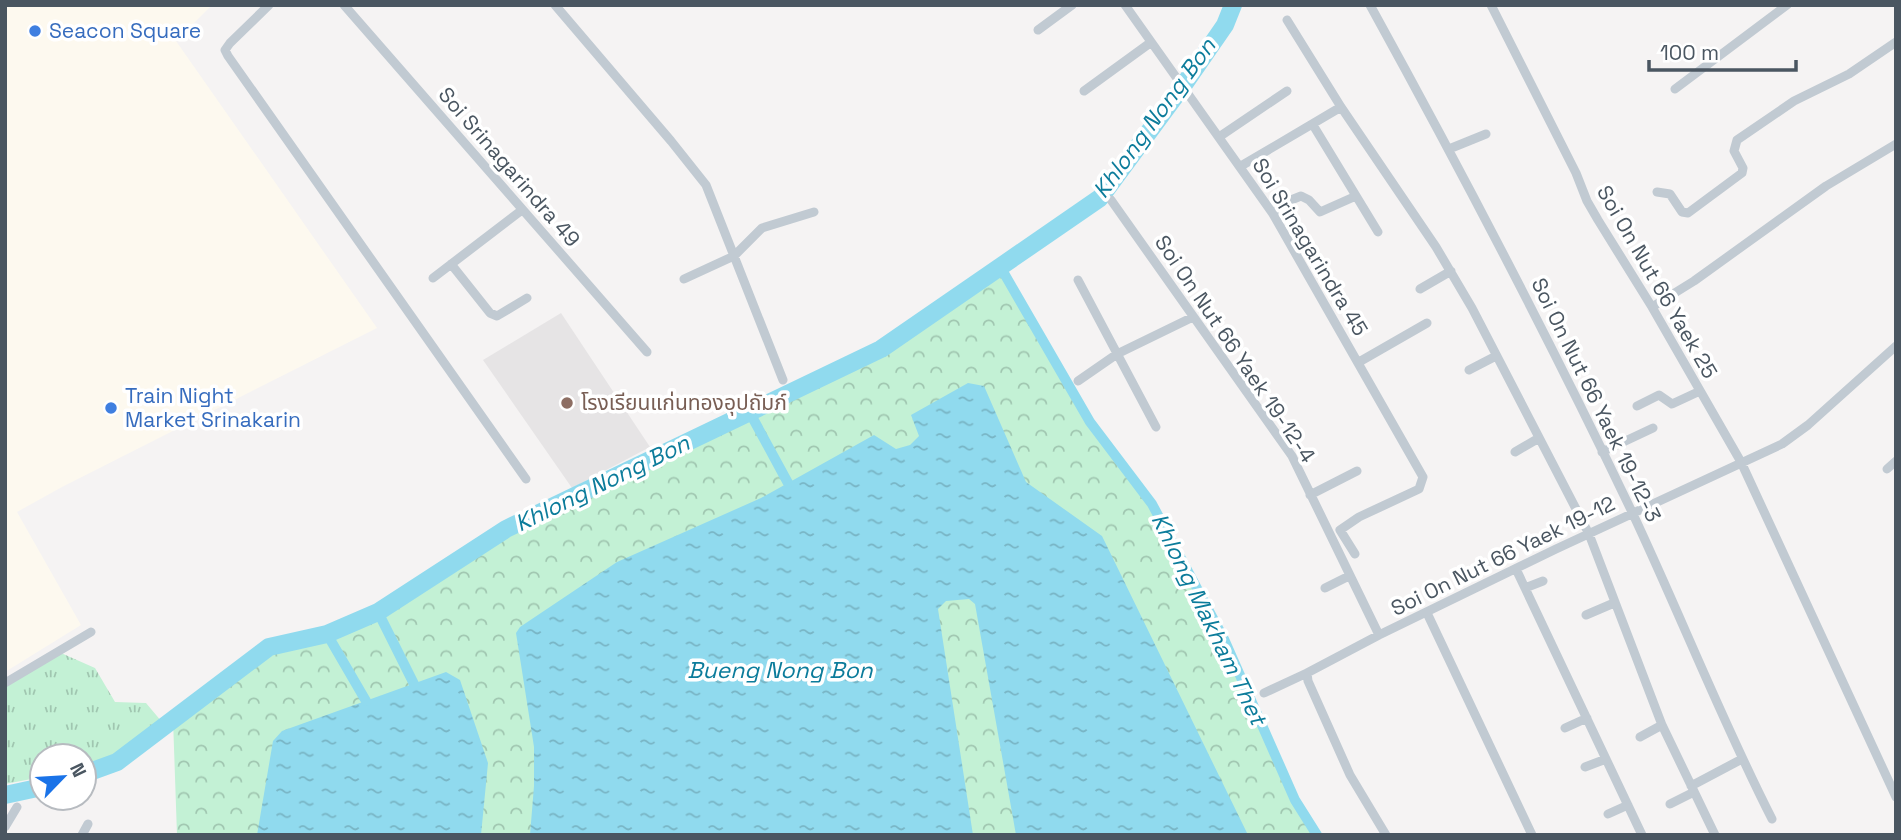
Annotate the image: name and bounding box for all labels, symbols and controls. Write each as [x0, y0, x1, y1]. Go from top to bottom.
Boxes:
place label: Seacon Square [49, 17, 201, 44]
marker: Seacon Square [27, 23, 43, 39]
scale bar [1649, 28, 1796, 72]
water label: Khlong Nong Bon [1086, 31, 1223, 204]
text: 100 m [1660, 39, 1719, 66]
street label: Soi Srinagarindra 49 [433, 81, 586, 252]
street label: Soi Srinagarindra 45 [1247, 153, 1374, 341]
street label: Soi On Nut 66 Yaek 25 [1591, 180, 1724, 383]
street label: Soi On Nut 66 Yaek 19-12-4 [1149, 230, 1322, 468]
street label: Soi On Nut 66 Yaek 19-12-3 [1526, 273, 1667, 526]
place label: Train Night Market Srinakarin [125, 382, 301, 433]
place label: โรงเรียนแก่นทองอุปถัมภ์ [581, 389, 787, 416]
marker: โรงเรียนแก่นทองอุปถัมภ์ [559, 395, 575, 411]
marker: Train Night Market Srinakarin [103, 400, 119, 416]
water label: Khlong Nong Bon [510, 427, 695, 538]
street label: Soi On Nut 66 Yaek 19-12 [1386, 489, 1619, 622]
water label: Khlong Makham Thet [1145, 508, 1274, 732]
water label: Bueng Nong Bon [687, 655, 874, 685]
north arrow [28, 742, 98, 812]
text: N [64, 759, 92, 781]

